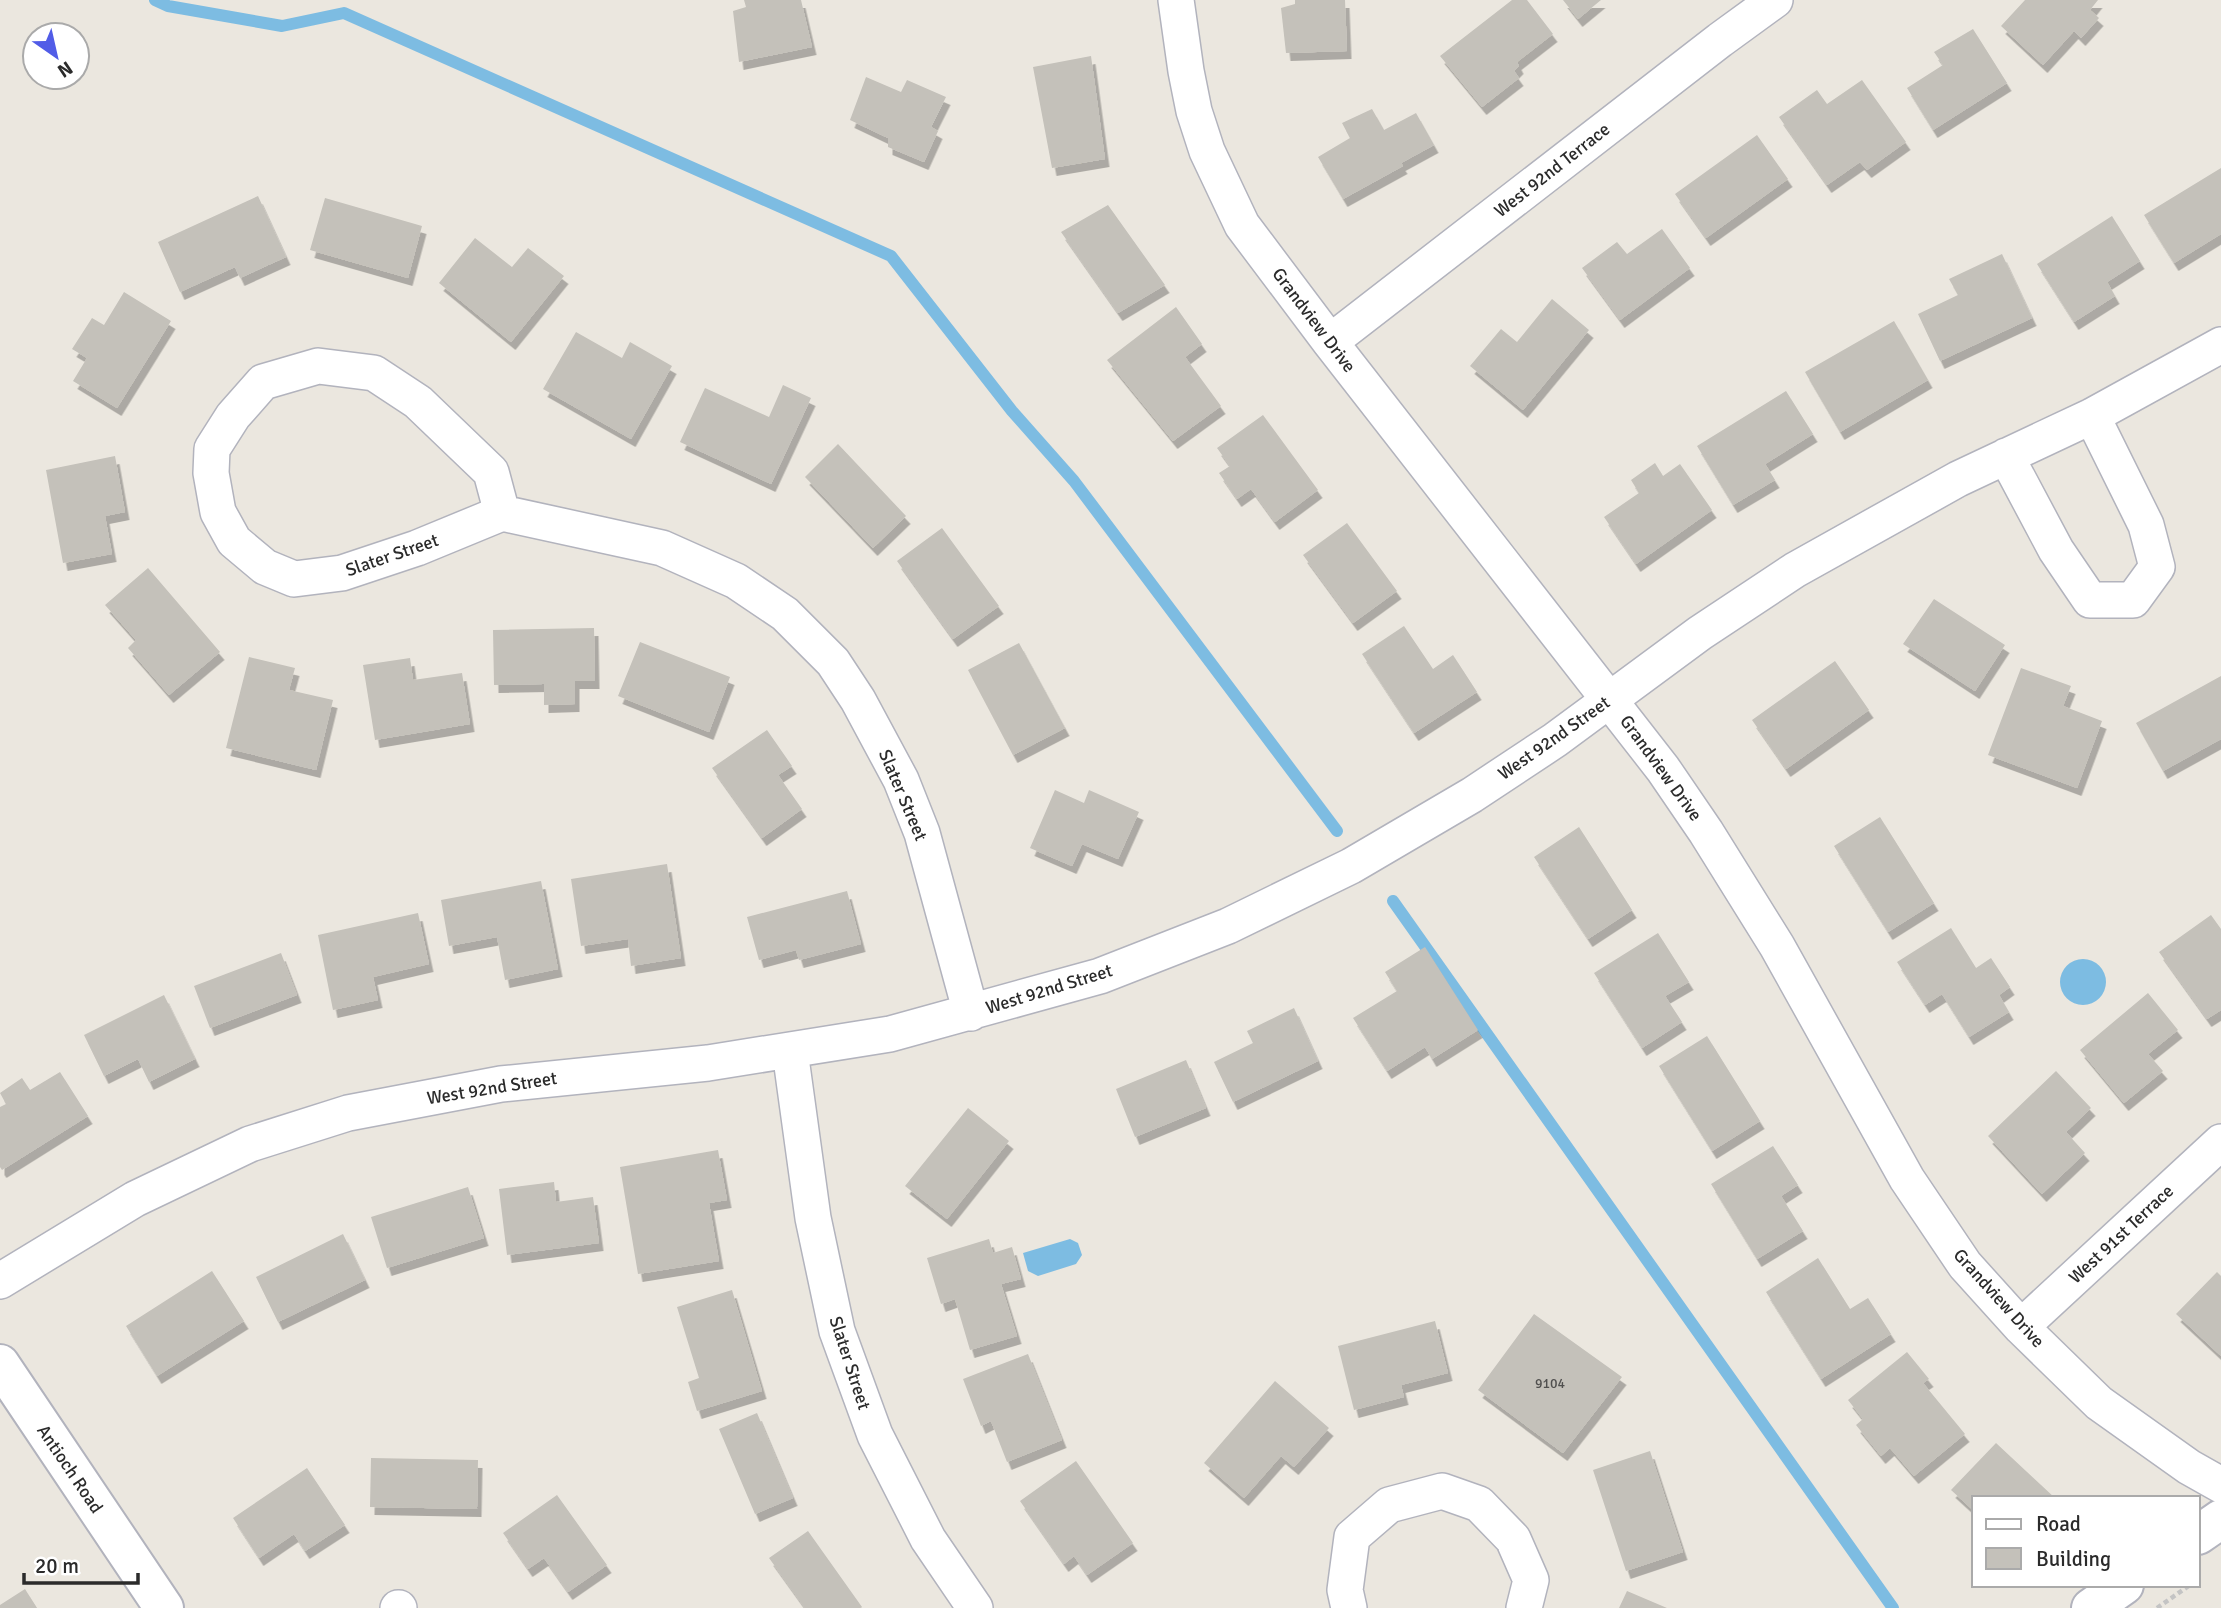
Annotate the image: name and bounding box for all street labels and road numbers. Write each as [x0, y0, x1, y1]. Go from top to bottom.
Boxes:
street label: West 92nd Terrace [1490, 118, 1614, 222]
street label: Grandview Drive [1267, 263, 1361, 377]
street label: Slater Street [343, 529, 441, 581]
street label: West 92nd Street [1494, 691, 1614, 785]
street label: Grandview Drive [1615, 711, 1707, 825]
street label: Slater Street [874, 746, 932, 844]
street label: West 92nd Street [983, 959, 1115, 1019]
street label: West 92nd Street [425, 1067, 559, 1109]
street label: West 91st Terrace [2064, 1180, 2178, 1288]
street label: Grandview Drive [1949, 1244, 2049, 1352]
street label: Slater Street [825, 1314, 875, 1412]
street label: Antioch Road [32, 1420, 108, 1518]

